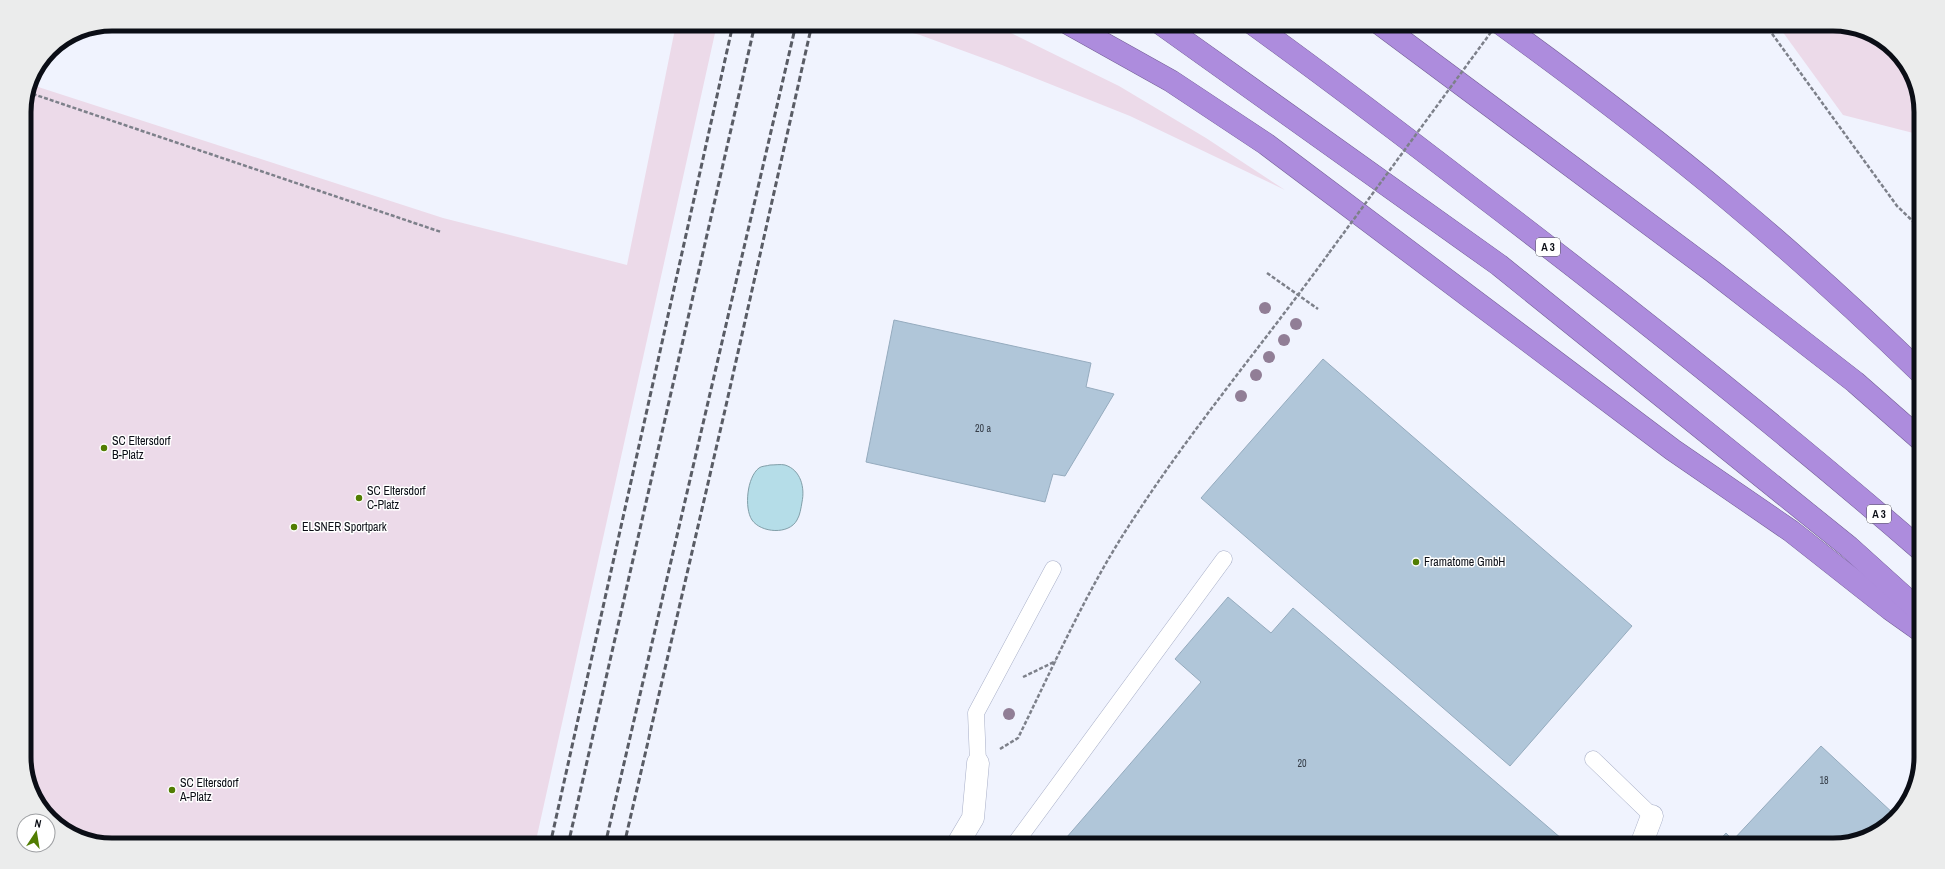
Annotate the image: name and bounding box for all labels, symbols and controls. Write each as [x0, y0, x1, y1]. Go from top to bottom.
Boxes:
road number: A 3 [1536, 238, 1560, 256]
house number: 20 a [975, 422, 991, 435]
place label: SC Eltersdorf B-Platz [112, 433, 171, 463]
marker: SC Eltersdorf B-Platz [99, 443, 109, 453]
place label: SC Eltersdorf C-Platz [367, 483, 426, 513]
marker: SC Eltersdorf C-Platz [354, 493, 364, 503]
road number: A 3 [1867, 505, 1891, 523]
place label: ELSNER Sportpark [302, 519, 387, 535]
marker: ELSNER Sportpark [289, 522, 299, 532]
place label: Framatome GmbH [1424, 554, 1505, 570]
marker: Framatome GmbH [1411, 557, 1421, 567]
house number: 20 [1297, 757, 1307, 770]
house number: 18 [1819, 774, 1829, 787]
place label: SC Eltersdorf A-Platz [179, 775, 239, 805]
marker: SC Eltersdorf A-Platz [167, 785, 177, 795]
north arrow [16, 813, 56, 853]
text: N [33, 816, 43, 831]

